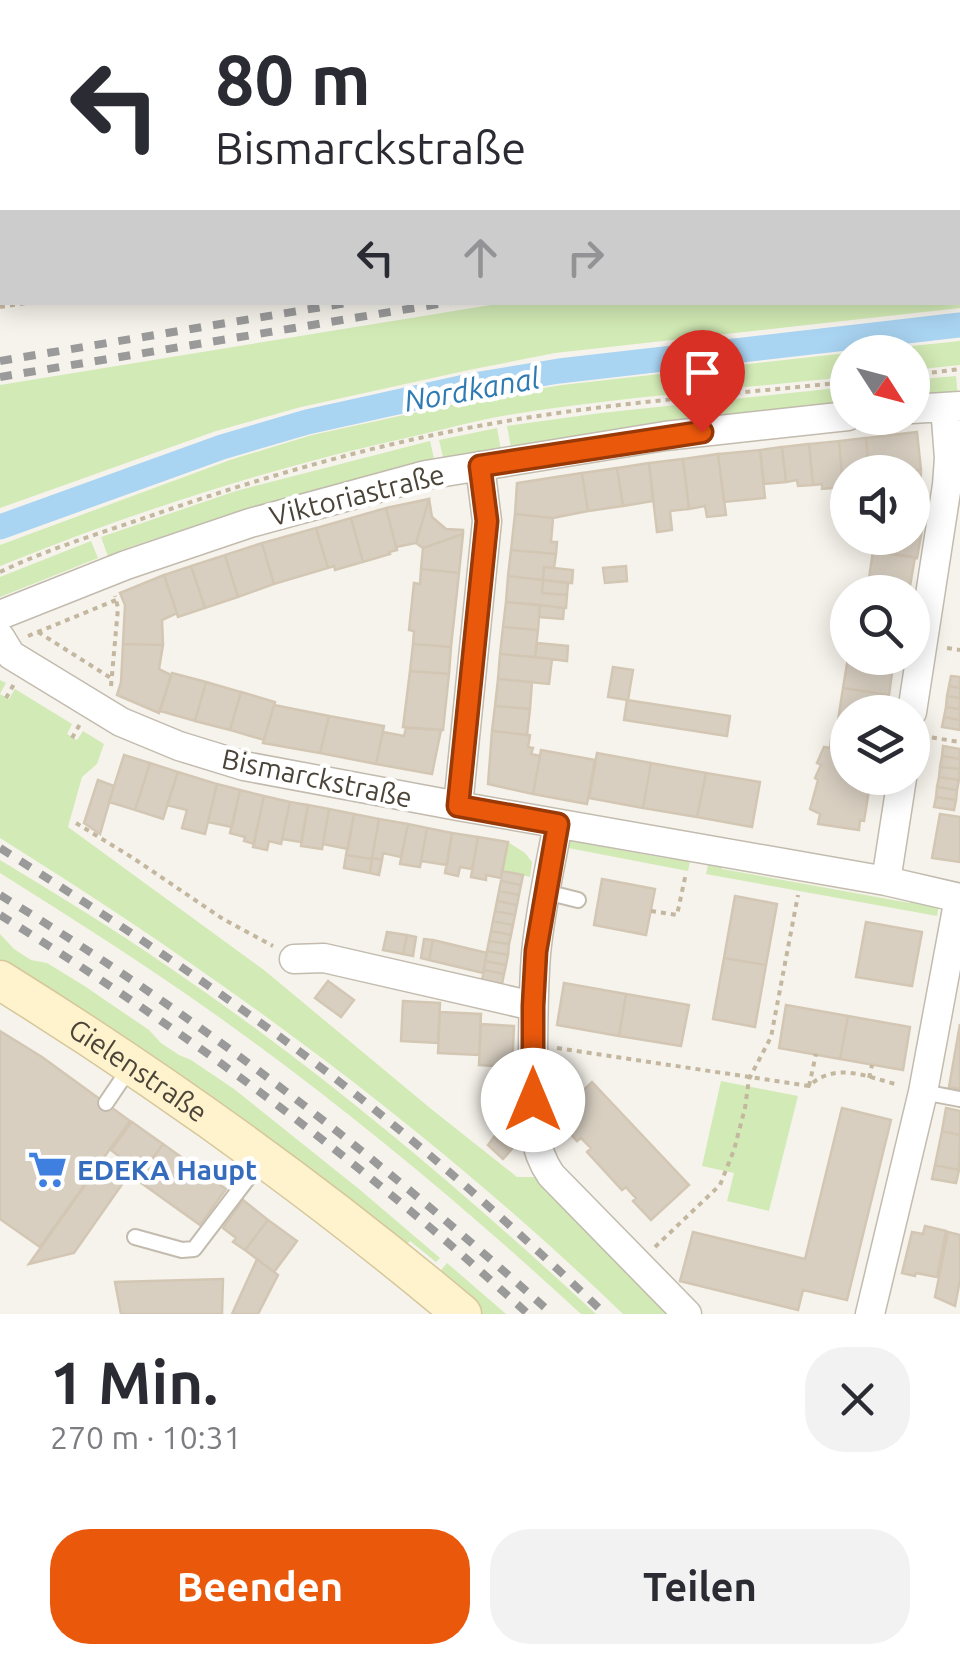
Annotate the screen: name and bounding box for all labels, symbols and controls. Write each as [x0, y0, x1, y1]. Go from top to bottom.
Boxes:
icon: left [50, 40, 180, 170]
text: 80 m [215, 40, 371, 118]
text: Bismarckstraße [215, 122, 526, 173]
icon: left [348, 230, 403, 285]
icon: ahead [453, 230, 508, 285]
icon: right [558, 230, 613, 285]
pin [660, 330, 745, 433]
north arrow [830, 335, 930, 435]
map controls [830, 335, 930, 795]
icon: arrive [675, 345, 730, 400]
water label: Nordkanal [401, 360, 543, 418]
button: sound [830, 455, 930, 555]
street label: Viktoriastraße [266, 458, 448, 531]
button: search [830, 575, 930, 675]
button: layers [830, 695, 930, 795]
street label: Bismarckstraße [219, 742, 415, 813]
street label: Gielenstraße [63, 1012, 213, 1128]
position arrow [481, 1048, 585, 1152]
supermarket icon: EDEKA Haupt [26, 1149, 68, 1191]
place label: EDEKA Haupt [77, 1154, 257, 1185]
button: close [805, 1347, 910, 1452]
text: 1 Min. [50, 1348, 218, 1415]
text: 270 m · 10:31 [50, 1419, 242, 1455]
button: Beenden [50, 1529, 470, 1644]
button: Teilen [490, 1529, 910, 1644]

